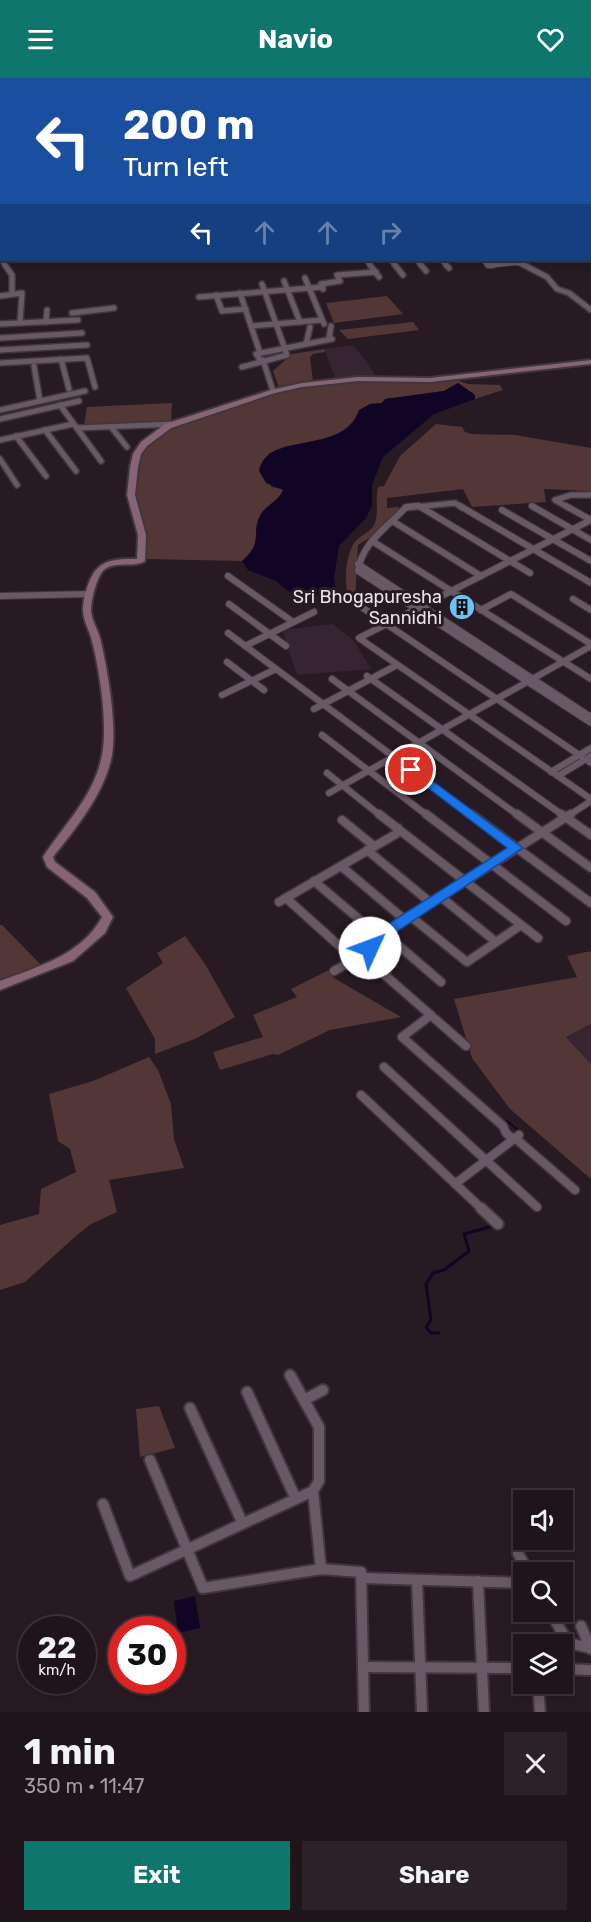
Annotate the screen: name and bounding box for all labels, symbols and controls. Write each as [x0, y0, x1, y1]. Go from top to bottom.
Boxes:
icon: menu [24, 23, 57, 56]
text: Navio [258, 23, 333, 55]
icon: heart [534, 23, 567, 56]
text: 200 m [123, 100, 255, 150]
icon: left [24, 102, 102, 180]
text: Turn left [123, 151, 228, 183]
icon: left [185, 216, 218, 249]
icon: ahead [248, 216, 281, 249]
icon: ahead [311, 216, 344, 249]
icon: right [374, 216, 407, 249]
place label: Sri Bhogapuresha Sannidhi [293, 586, 442, 629]
building icon: Sri Bhogapuresha Sannidhi [447, 592, 477, 622]
pin [385, 744, 436, 795]
icon: arrive [394, 753, 427, 786]
position arrow [338, 916, 402, 980]
map controls [513, 1490, 573, 1694]
button: sound [513, 1490, 573, 1550]
button: search [513, 1562, 573, 1622]
speed limit sign: 30 [108, 1616, 186, 1694]
text: 22 [38, 1630, 77, 1666]
button: layers [513, 1634, 573, 1694]
text: km/h [38, 1661, 76, 1679]
text: 1 min [24, 1730, 116, 1773]
button: close [504, 1732, 567, 1795]
text: 350 m · 11:47 [24, 1774, 144, 1798]
button: Exit [24, 1841, 290, 1910]
button: Share [302, 1841, 567, 1910]

